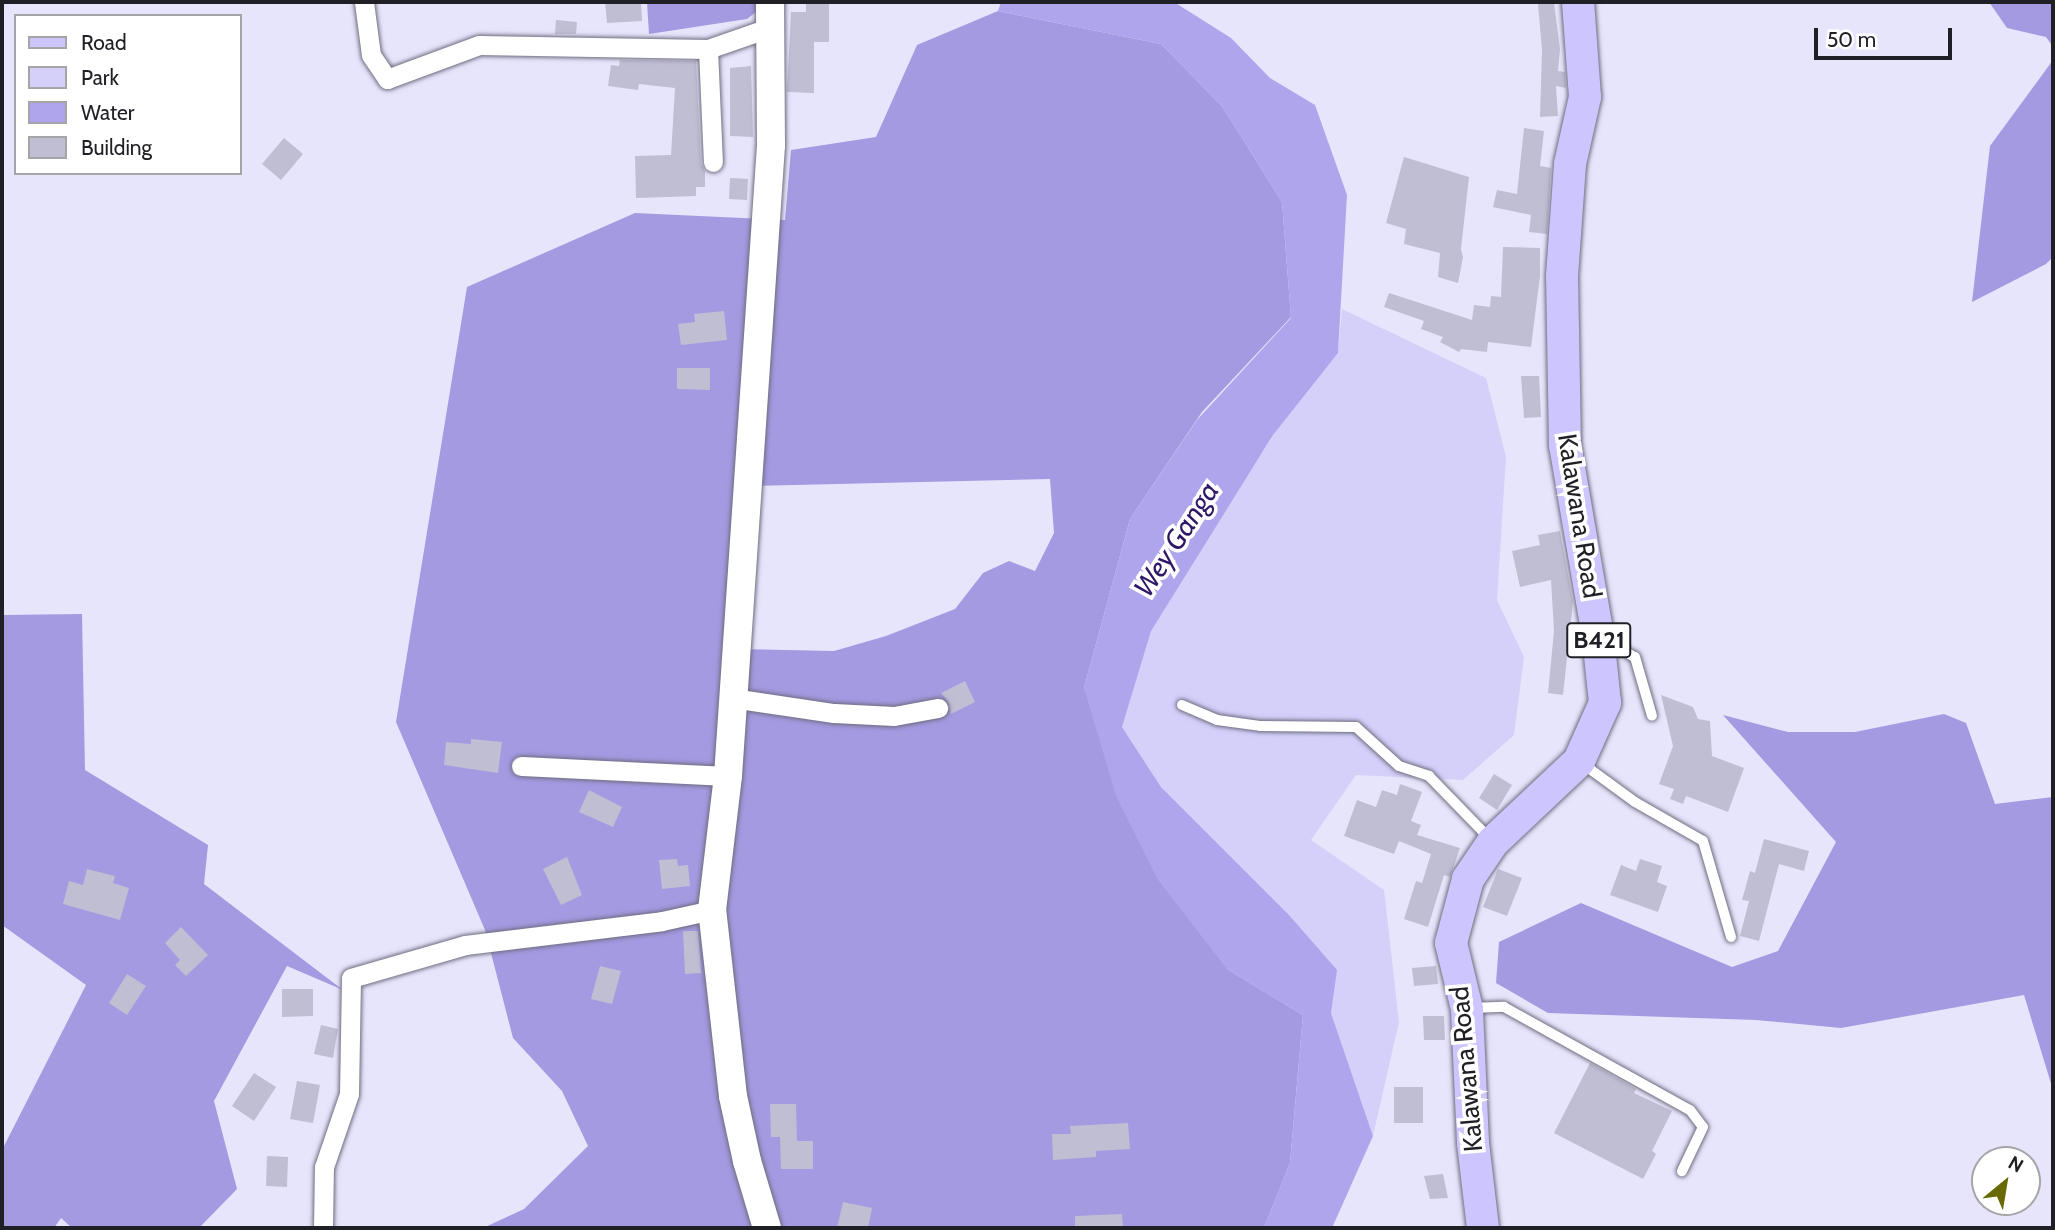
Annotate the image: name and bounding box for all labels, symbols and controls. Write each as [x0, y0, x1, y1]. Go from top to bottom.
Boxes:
legend [14, 14, 242, 175]
scale bar [1817, 14, 1955, 58]
text: 50 m [1827, 27, 1876, 52]
text: Road [81, 30, 127, 55]
text: Park [81, 65, 119, 90]
text: Water [81, 100, 134, 125]
text: Building [81, 135, 152, 160]
street label: Kalawana Road [1551, 432, 1607, 600]
water label: Wey Ganga [1126, 475, 1226, 603]
road number: B421 [1566, 620, 1632, 660]
street label: Kalawana Road [1444, 985, 1490, 1153]
north arrow [1971, 1146, 2041, 1216]
text: N [2004, 1151, 2027, 1177]

